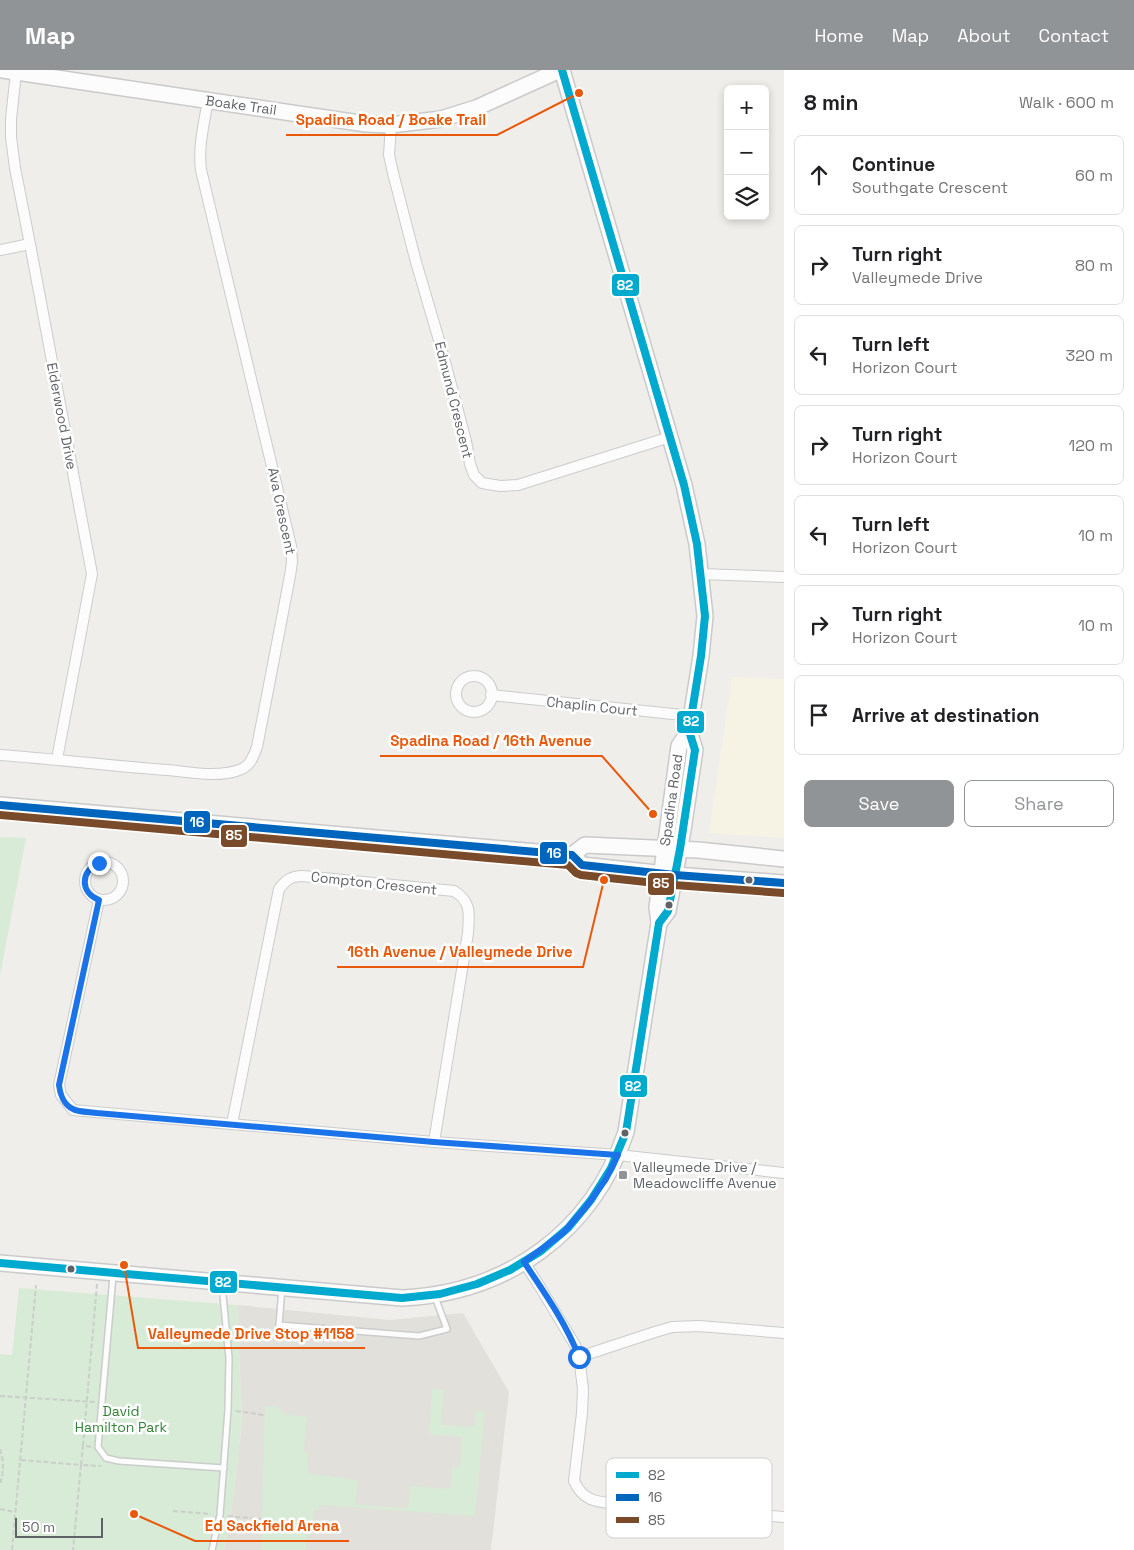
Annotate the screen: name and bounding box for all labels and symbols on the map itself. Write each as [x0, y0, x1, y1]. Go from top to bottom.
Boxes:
street label: Boake Trail [204, 91, 278, 119]
callout: Spadina Road / Boake Trail [286, 105, 497, 135]
text: Spadina Road / Boake Trail [296, 110, 486, 129]
line badge: 82 [611, 273, 640, 297]
text: 82 [617, 276, 633, 294]
street label: Edmund Crescent [431, 340, 477, 460]
street label: Elderwood Drive [43, 361, 81, 471]
street label: Ava Crescent [264, 466, 300, 556]
street label: Chaplin Court [546, 692, 638, 720]
line badge: 82 [676, 710, 705, 734]
text: 82 [683, 712, 699, 730]
callout: Spadina Road / 16th Avenue [380, 726, 602, 756]
text: Spadina Road / 16th Avenue [390, 731, 592, 750]
street label: Spadina Road [656, 753, 686, 847]
line badge: 16 [183, 810, 211, 834]
text: 16 [190, 813, 205, 831]
line badge: 85 [220, 824, 248, 848]
text: 85 [226, 826, 242, 844]
line badge: 16 [539, 841, 568, 865]
text: 16 [547, 844, 562, 862]
route end [88, 852, 111, 875]
street label: Compton Crescent [310, 867, 438, 899]
line badge: 85 [647, 872, 675, 896]
text: 85 [653, 874, 669, 892]
unlabelled marker [744, 875, 754, 885]
unlabelled marker [664, 900, 674, 910]
callout: 16th Avenue / Valleymede Drive [337, 937, 583, 967]
text: 16th Avenue / Valleymede Drive [347, 942, 573, 961]
line badge: 82 [619, 1074, 648, 1098]
text: 82 [625, 1077, 641, 1095]
unlabelled marker [620, 1128, 630, 1138]
place label: Valleymede Drive / Meadowcliffe Avenue [633, 1158, 777, 1192]
marker: Valleymede Drive / Meadowcliffe Avenue [617, 1169, 629, 1181]
unlabelled marker [66, 1264, 76, 1274]
line badge: 82 [209, 1270, 238, 1294]
text: 82 [215, 1273, 231, 1291]
callout: Valleymede Drive Stop #1158 [138, 1318, 365, 1348]
text: Valleymede Drive Stop #1158 [148, 1324, 354, 1343]
route start [568, 1346, 591, 1369]
park label: David Hamilton Park [75, 1402, 168, 1436]
legend [606, 1458, 772, 1538]
text: 82 [648, 1466, 665, 1484]
text: 16 [648, 1488, 662, 1506]
callout: Ed Sackfield Arena [195, 1511, 349, 1541]
text: 85 [648, 1511, 665, 1529]
scale bar [15, 1515, 102, 1538]
text: Ed Sackfield Arena [205, 1516, 339, 1535]

